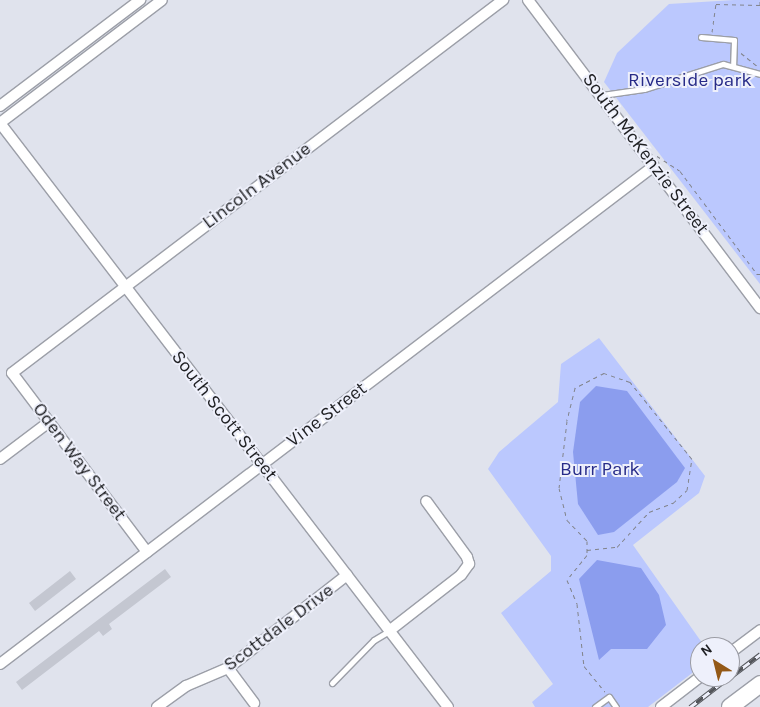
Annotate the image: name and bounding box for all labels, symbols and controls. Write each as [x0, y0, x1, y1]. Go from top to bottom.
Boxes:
street label: South McKenzie Street [577, 69, 713, 239]
park label: Riverside park [628, 70, 752, 92]
street label: Lincoln Avenue [198, 138, 316, 234]
street label: South Scott Street [166, 346, 282, 486]
street label: Vine Street [283, 378, 371, 452]
street label: Oden Way Street [27, 399, 131, 525]
park label: Burr Park [560, 459, 640, 481]
street label: Scottdale Drive [220, 579, 338, 677]
north arrow [690, 637, 740, 687]
text: N [697, 640, 716, 660]

